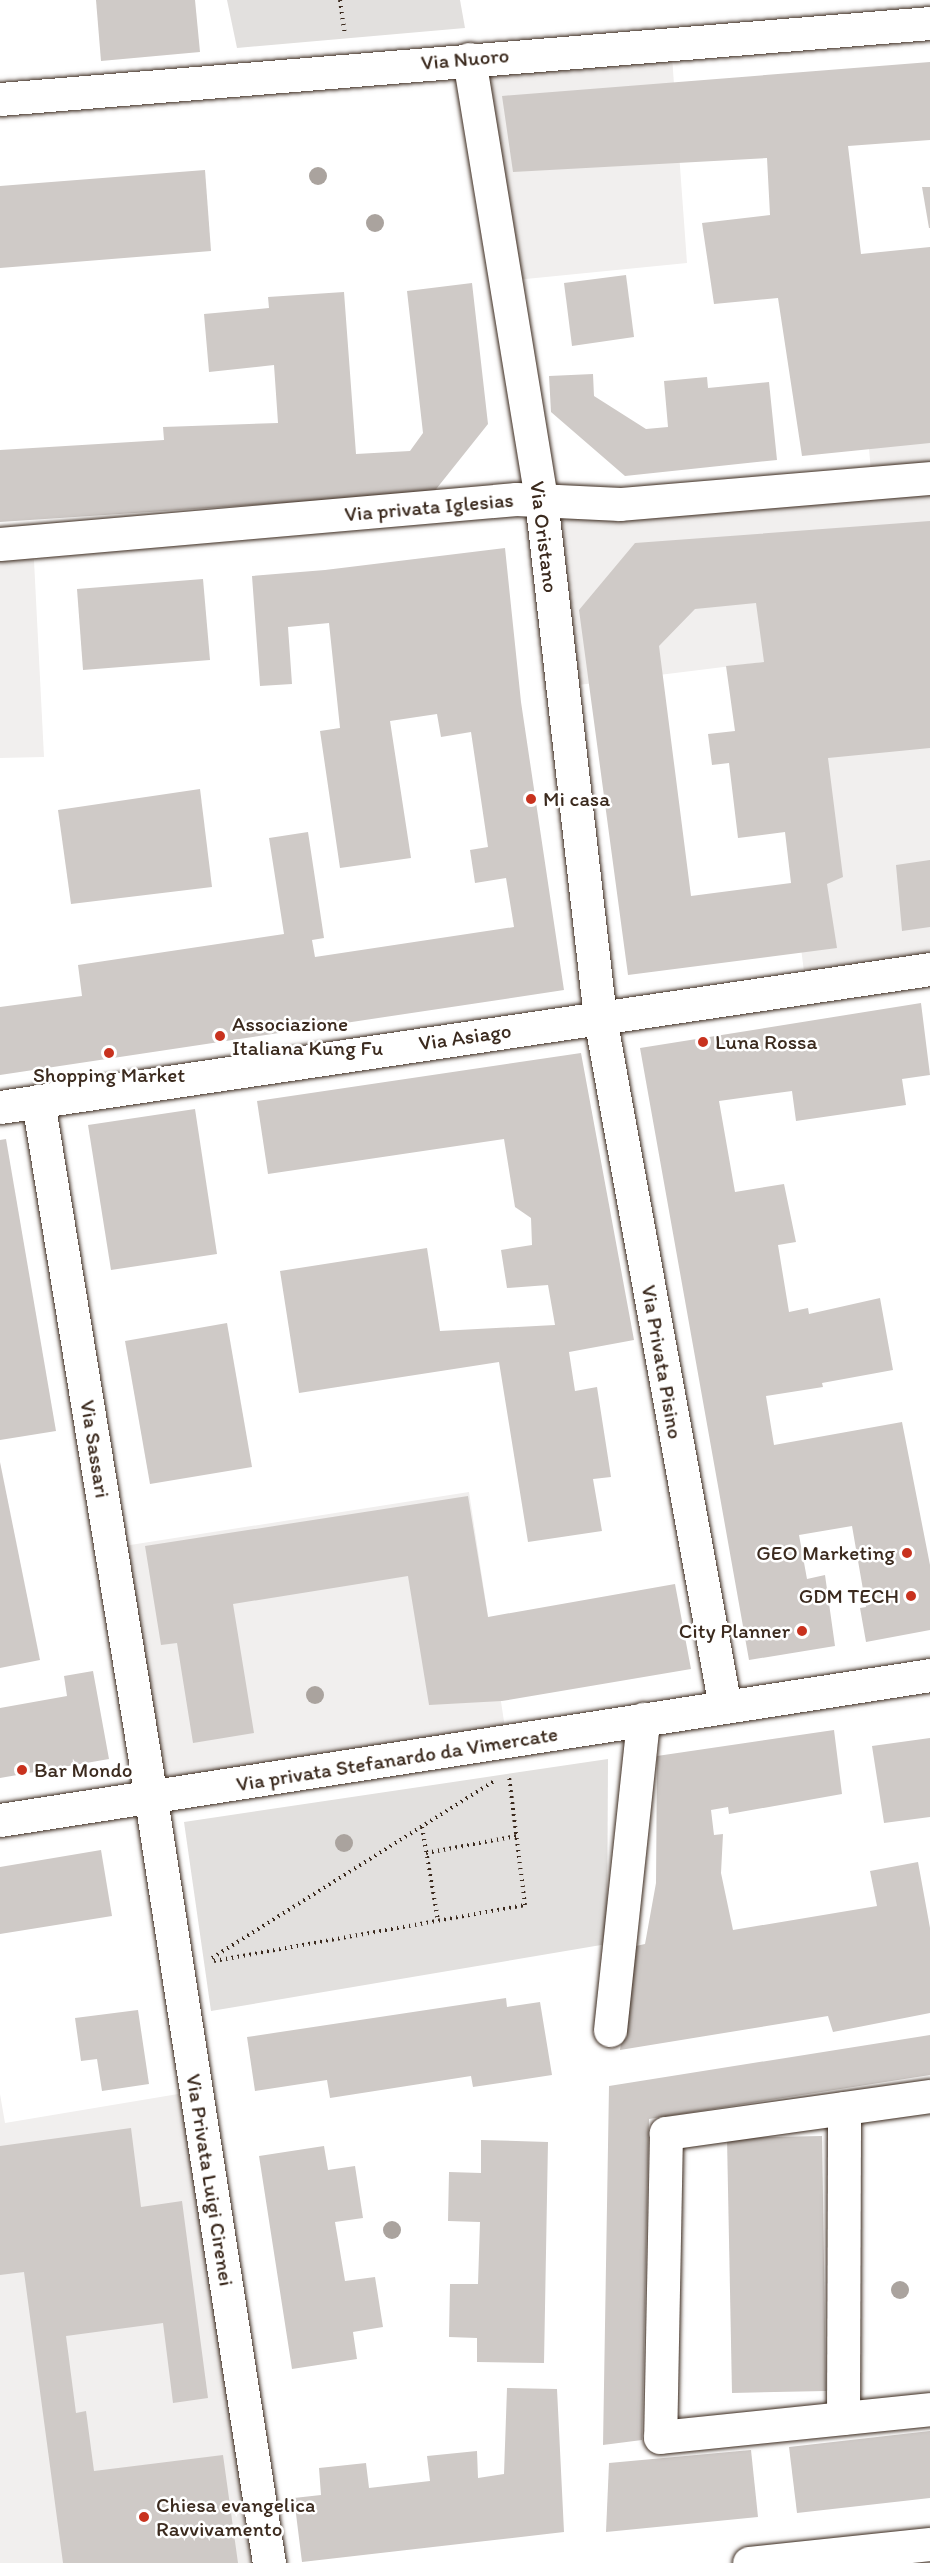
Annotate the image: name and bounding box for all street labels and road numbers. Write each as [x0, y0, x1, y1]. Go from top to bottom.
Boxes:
street label: Via Nuoro [420, 43, 510, 75]
street label: Via Oristano [525, 480, 563, 594]
street label: Via privata Iglesias [343, 487, 515, 527]
street label: Via Asiago [417, 1018, 513, 1056]
street label: Via Privata Pisino [636, 1283, 688, 1441]
street label: Via Sassari [75, 1399, 115, 1499]
street label: Via privata Stefanardo da Vimercate [234, 1721, 560, 1797]
street label: Via Privata Luigi Cirenei [181, 2072, 239, 2288]

